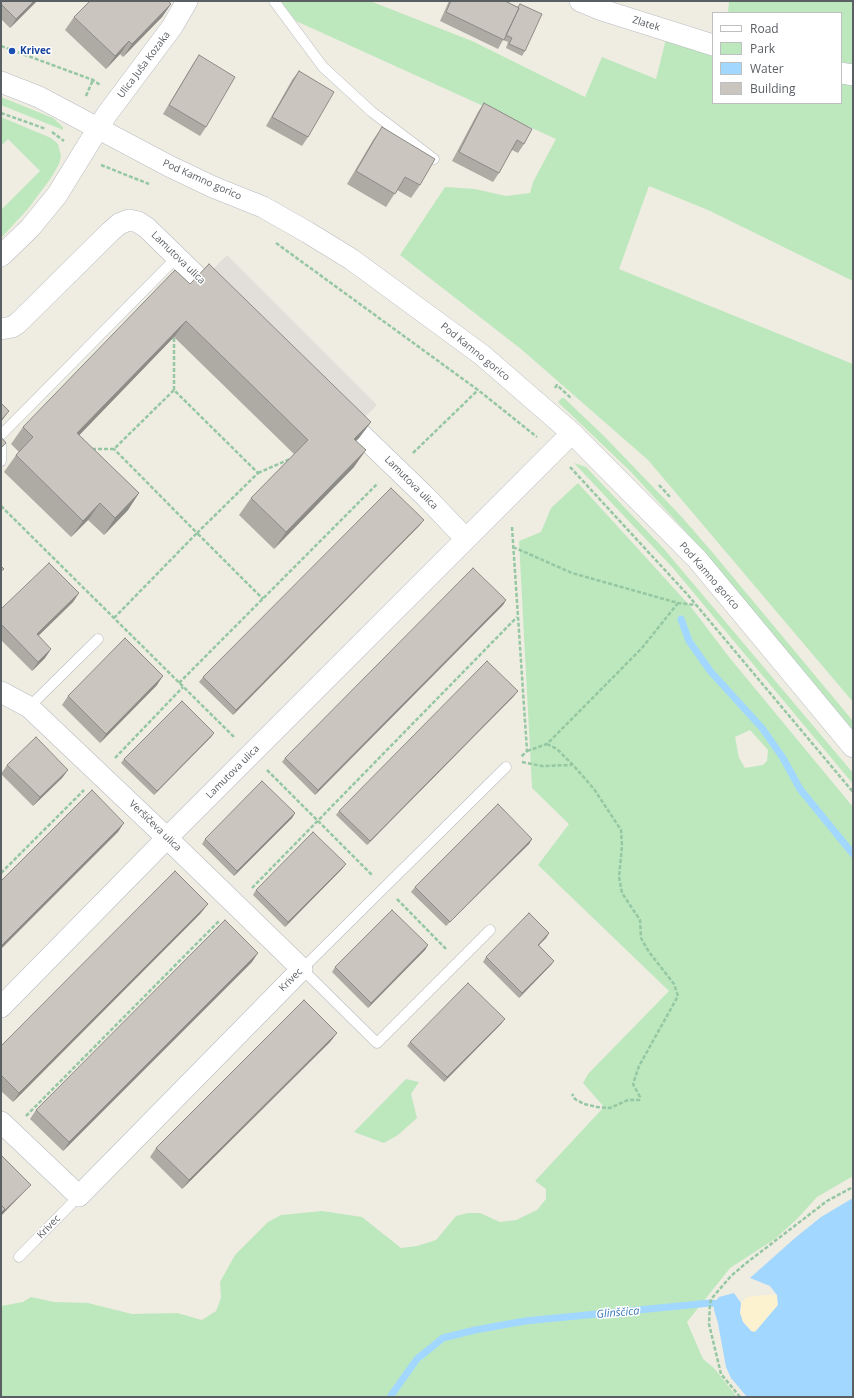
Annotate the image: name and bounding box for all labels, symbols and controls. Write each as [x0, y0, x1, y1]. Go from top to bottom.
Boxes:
legend [712, 12, 842, 104]
street label: Zlatek [631, 14, 661, 34]
text: Road [750, 20, 779, 37]
street label: Ulica Juša Kozaka [115, 29, 173, 101]
text: Park [750, 40, 775, 57]
place label: Krivec [20, 45, 51, 57]
marker: Krivec [7, 46, 17, 56]
text: Water [750, 60, 784, 77]
text: Building [750, 80, 795, 97]
street label: Pod Kamno gorico [161, 157, 243, 203]
street label: Lamutova ulica [149, 229, 207, 287]
street label: Pod Kamno gorico [438, 320, 512, 384]
street label: Lamutova ulica [382, 454, 440, 512]
street label: Pod Kamno gorico [676, 540, 742, 612]
street label: Lamutova ulica [204, 743, 262, 801]
street label: Veršičeva ulica [126, 798, 184, 854]
street label: Krivec [277, 966, 305, 994]
street label: Krivec [35, 1213, 63, 1241]
water label: Glinščica [596, 1305, 640, 1321]

